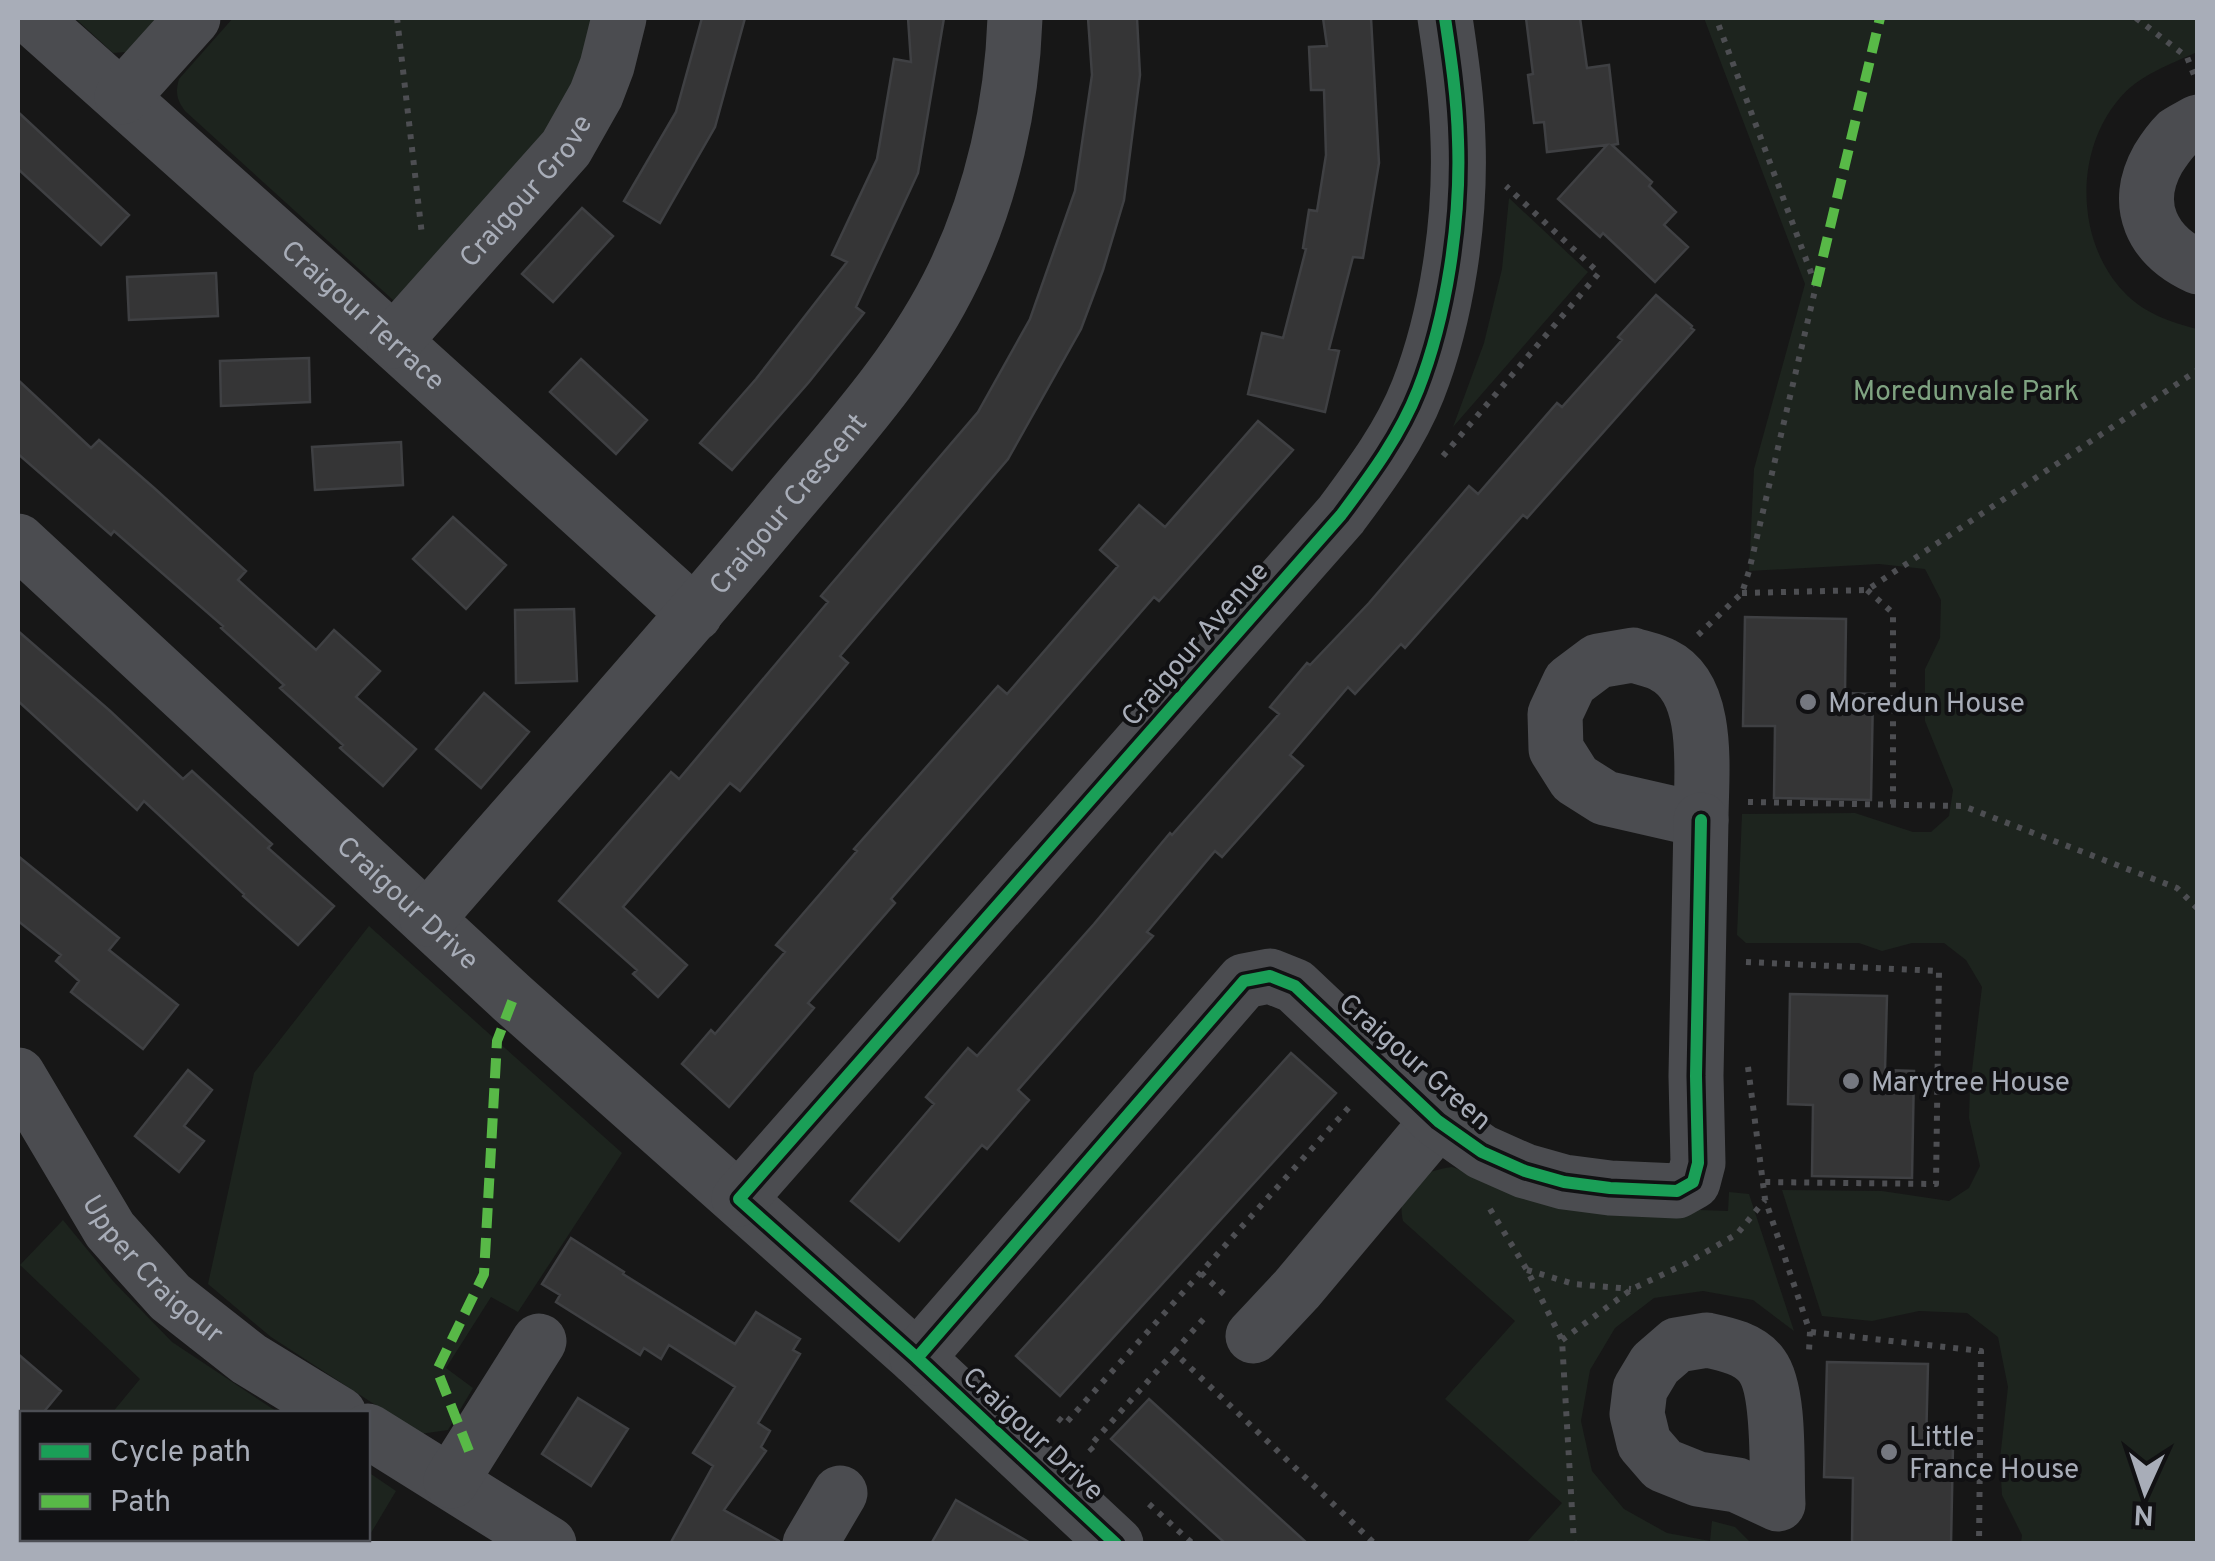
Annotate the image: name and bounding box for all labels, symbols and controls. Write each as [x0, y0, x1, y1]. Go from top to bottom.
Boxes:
street label: Craigour Grove [453, 109, 602, 276]
street label: Craigour Terrace [272, 234, 451, 400]
park label: Moredunvale Park [1853, 375, 2079, 411]
street label: Craigour Crescent [703, 407, 876, 604]
street label: Craigour Avenue [1115, 555, 1278, 735]
place label: Moredun House [1828, 687, 2025, 723]
marker: Moredun House [1797, 691, 1819, 713]
street label: Craigour Drive [328, 830, 485, 979]
street label: Craigour Green [1330, 987, 1498, 1140]
place label: Marytree House [1871, 1066, 2070, 1102]
marker: Marytree House [1840, 1070, 1862, 1092]
street label: Upper Craigour [72, 1189, 230, 1353]
street label: Craigour Drive [953, 1360, 1111, 1510]
legend [20, 1411, 370, 1541]
place label: Little France House [1909, 1421, 2079, 1489]
text: Cycle path [110, 1435, 251, 1472]
marker: Little France House [1878, 1441, 1900, 1463]
north arrow [2095, 1441, 2195, 1541]
text: Path [110, 1485, 171, 1522]
text: N [2133, 1494, 2155, 1531]

